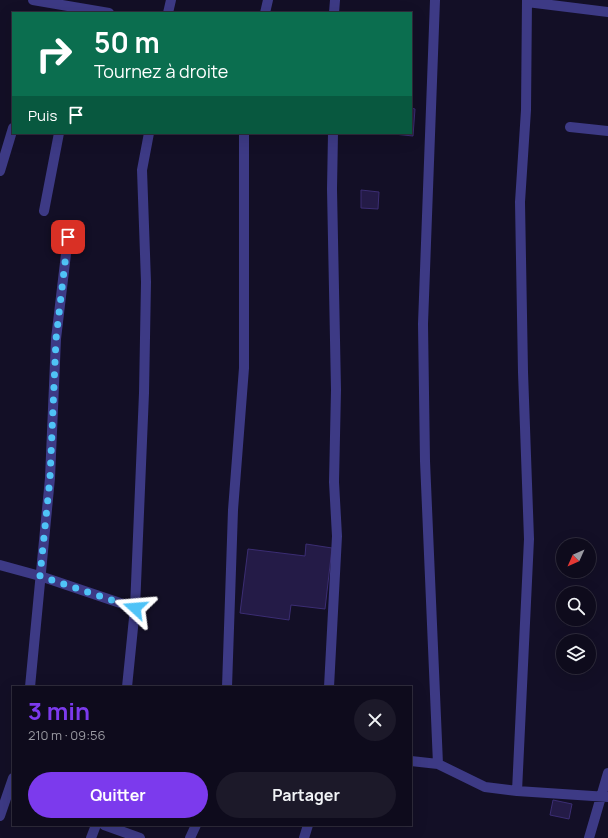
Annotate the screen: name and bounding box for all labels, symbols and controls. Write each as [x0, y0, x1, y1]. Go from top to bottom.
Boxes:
text: 50 m [94, 23, 160, 61]
icon: right [28, 28, 80, 80]
text: Tournez à droite [94, 59, 228, 83]
icon: arrive [65, 104, 87, 126]
text: Puis [28, 105, 57, 126]
pin [51, 220, 85, 254]
icon: arrive [57, 226, 79, 248]
north arrow [556, 538, 596, 578]
map controls [556, 538, 596, 674]
button: search [556, 586, 596, 626]
position arrow [114, 587, 156, 629]
button: layers [556, 634, 596, 674]
text: 3 min [28, 694, 90, 727]
button: close [354, 699, 396, 741]
text: 210 m · 09:56 [28, 726, 106, 744]
button: Quitter [28, 772, 208, 818]
button: Partager [216, 772, 396, 818]

